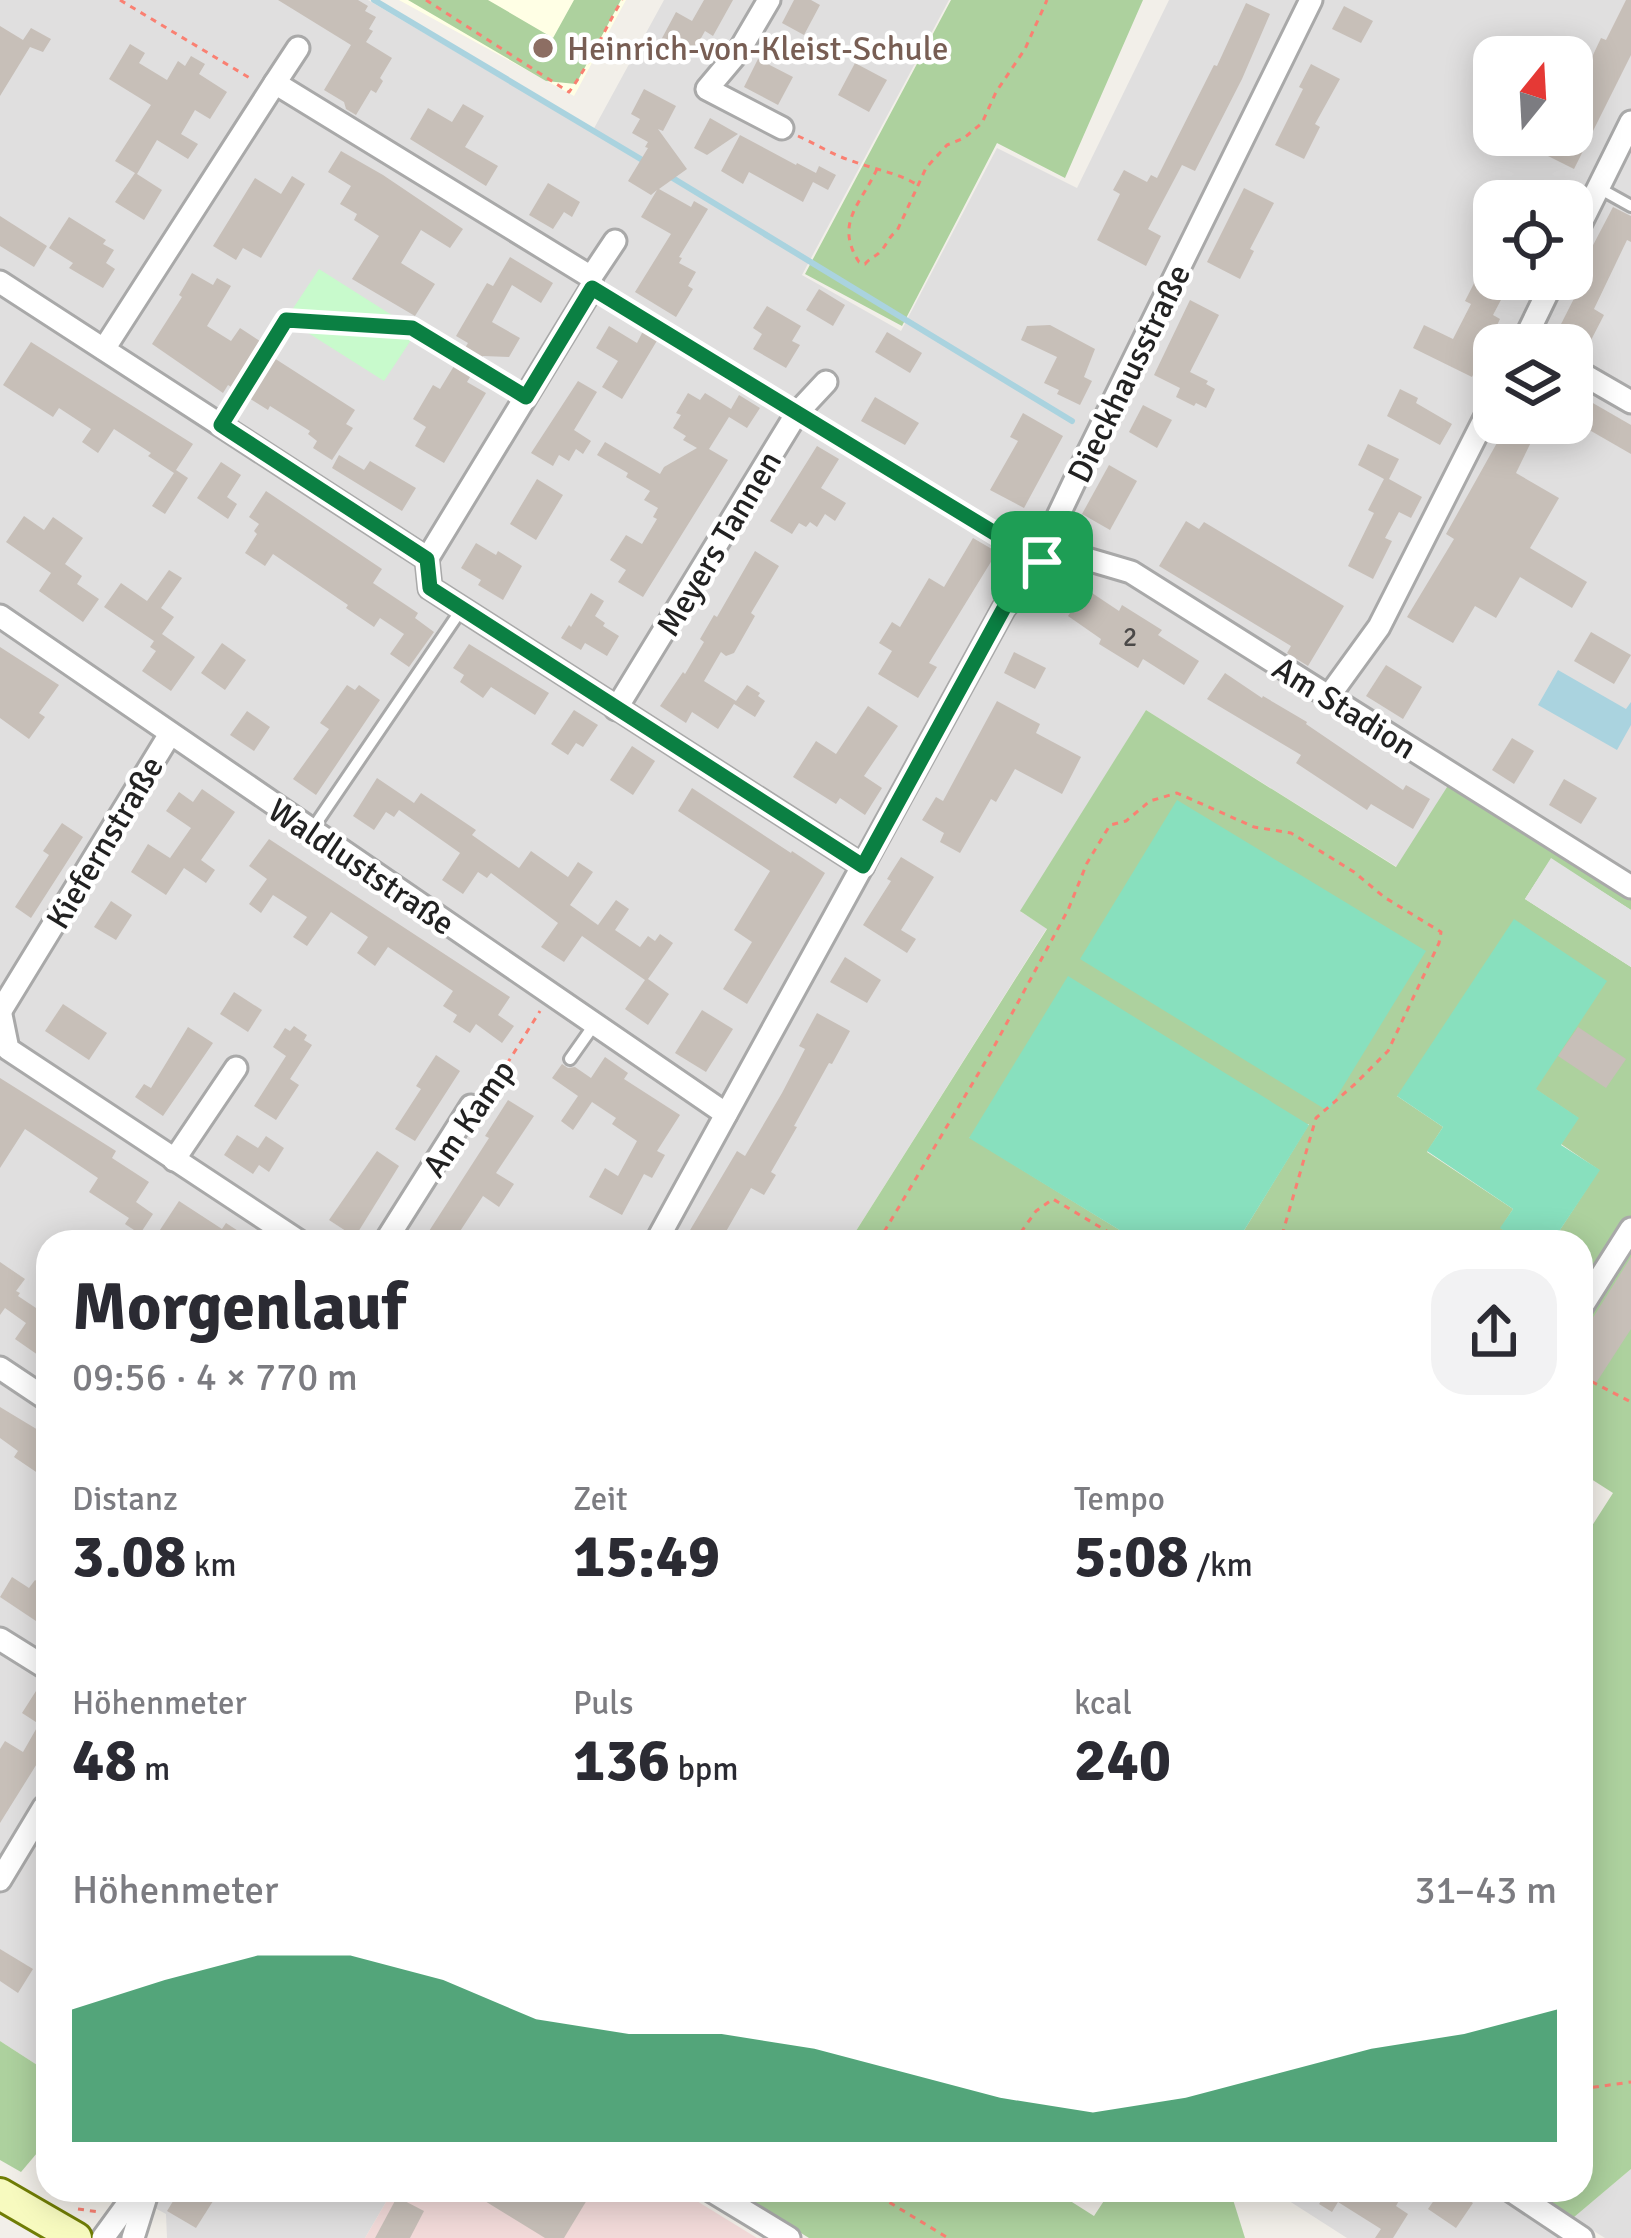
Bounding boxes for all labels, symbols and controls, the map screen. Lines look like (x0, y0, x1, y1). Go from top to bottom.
place label: Heinrich-von-Kleist-Schule (567, 29, 949, 70)
marker: Heinrich-von-Kleist-Schule (530, 35, 556, 61)
north arrow (1473, 36, 1593, 156)
map controls (1473, 36, 1593, 444)
button: locate (1473, 180, 1593, 300)
street label: Dieckhausstraße (1059, 258, 1200, 490)
button: layers (1473, 324, 1593, 444)
street label: Meyers Tannen (648, 444, 791, 644)
pin (991, 511, 1093, 613)
icon: arrive (1009, 529, 1075, 595)
house number: 2 (1123, 621, 1137, 654)
street label: Am Stadion (1265, 648, 1424, 769)
street label: Kiefernstraße (38, 749, 173, 937)
street label: Waldluststraße (260, 790, 462, 945)
street label: Am Kamp (414, 1052, 524, 1185)
text: Morgenlauf (72, 1267, 406, 1348)
button: share (1431, 1269, 1557, 1395)
text: 09:56 · 4 × 770 m (72, 1353, 358, 1401)
text: Distanz (72, 1479, 178, 1520)
text: Zeit (573, 1479, 628, 1520)
text: Tempo (1074, 1479, 1165, 1520)
text: 3.08 (72, 1520, 186, 1594)
text: 15:49 (573, 1520, 720, 1594)
text: 5:08 (1074, 1520, 1189, 1594)
text: km (186, 1545, 237, 1586)
text: /km (1189, 1545, 1253, 1586)
text: Höhenmeter (72, 1683, 247, 1724)
text: Puls (573, 1683, 633, 1724)
text: kcal (1074, 1683, 1132, 1724)
text: 48 (72, 1724, 137, 1798)
text: 136 (573, 1724, 670, 1798)
text: 240 (1074, 1724, 1171, 1798)
text: m (137, 1749, 170, 1790)
text: bpm (670, 1749, 739, 1790)
text: Höhenmeter (72, 1866, 278, 1914)
text: 31–43 m (1414, 1866, 1557, 1914)

